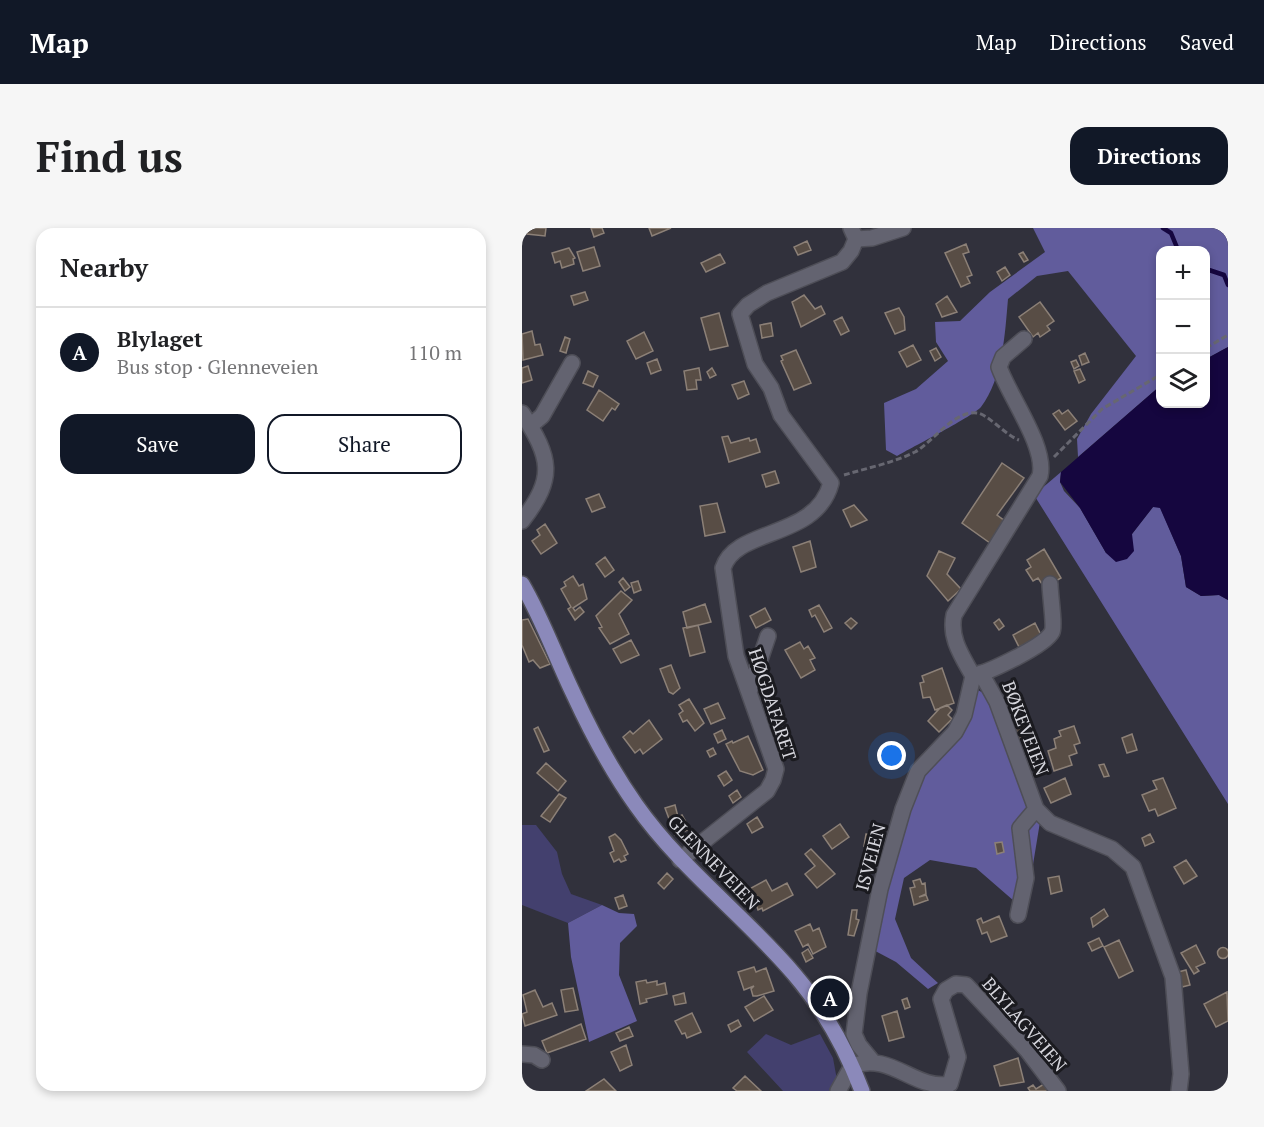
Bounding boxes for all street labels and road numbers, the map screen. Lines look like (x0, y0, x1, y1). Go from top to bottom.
street label: HØGDAFARET (744, 645, 802, 763)
street label: BØKEVEIEN (997, 677, 1055, 779)
street label: GLENNEVEIEN (663, 810, 765, 914)
street label: ISVEIEN (850, 821, 890, 893)
street label: BLYLAGVEIEN (977, 972, 1073, 1076)

